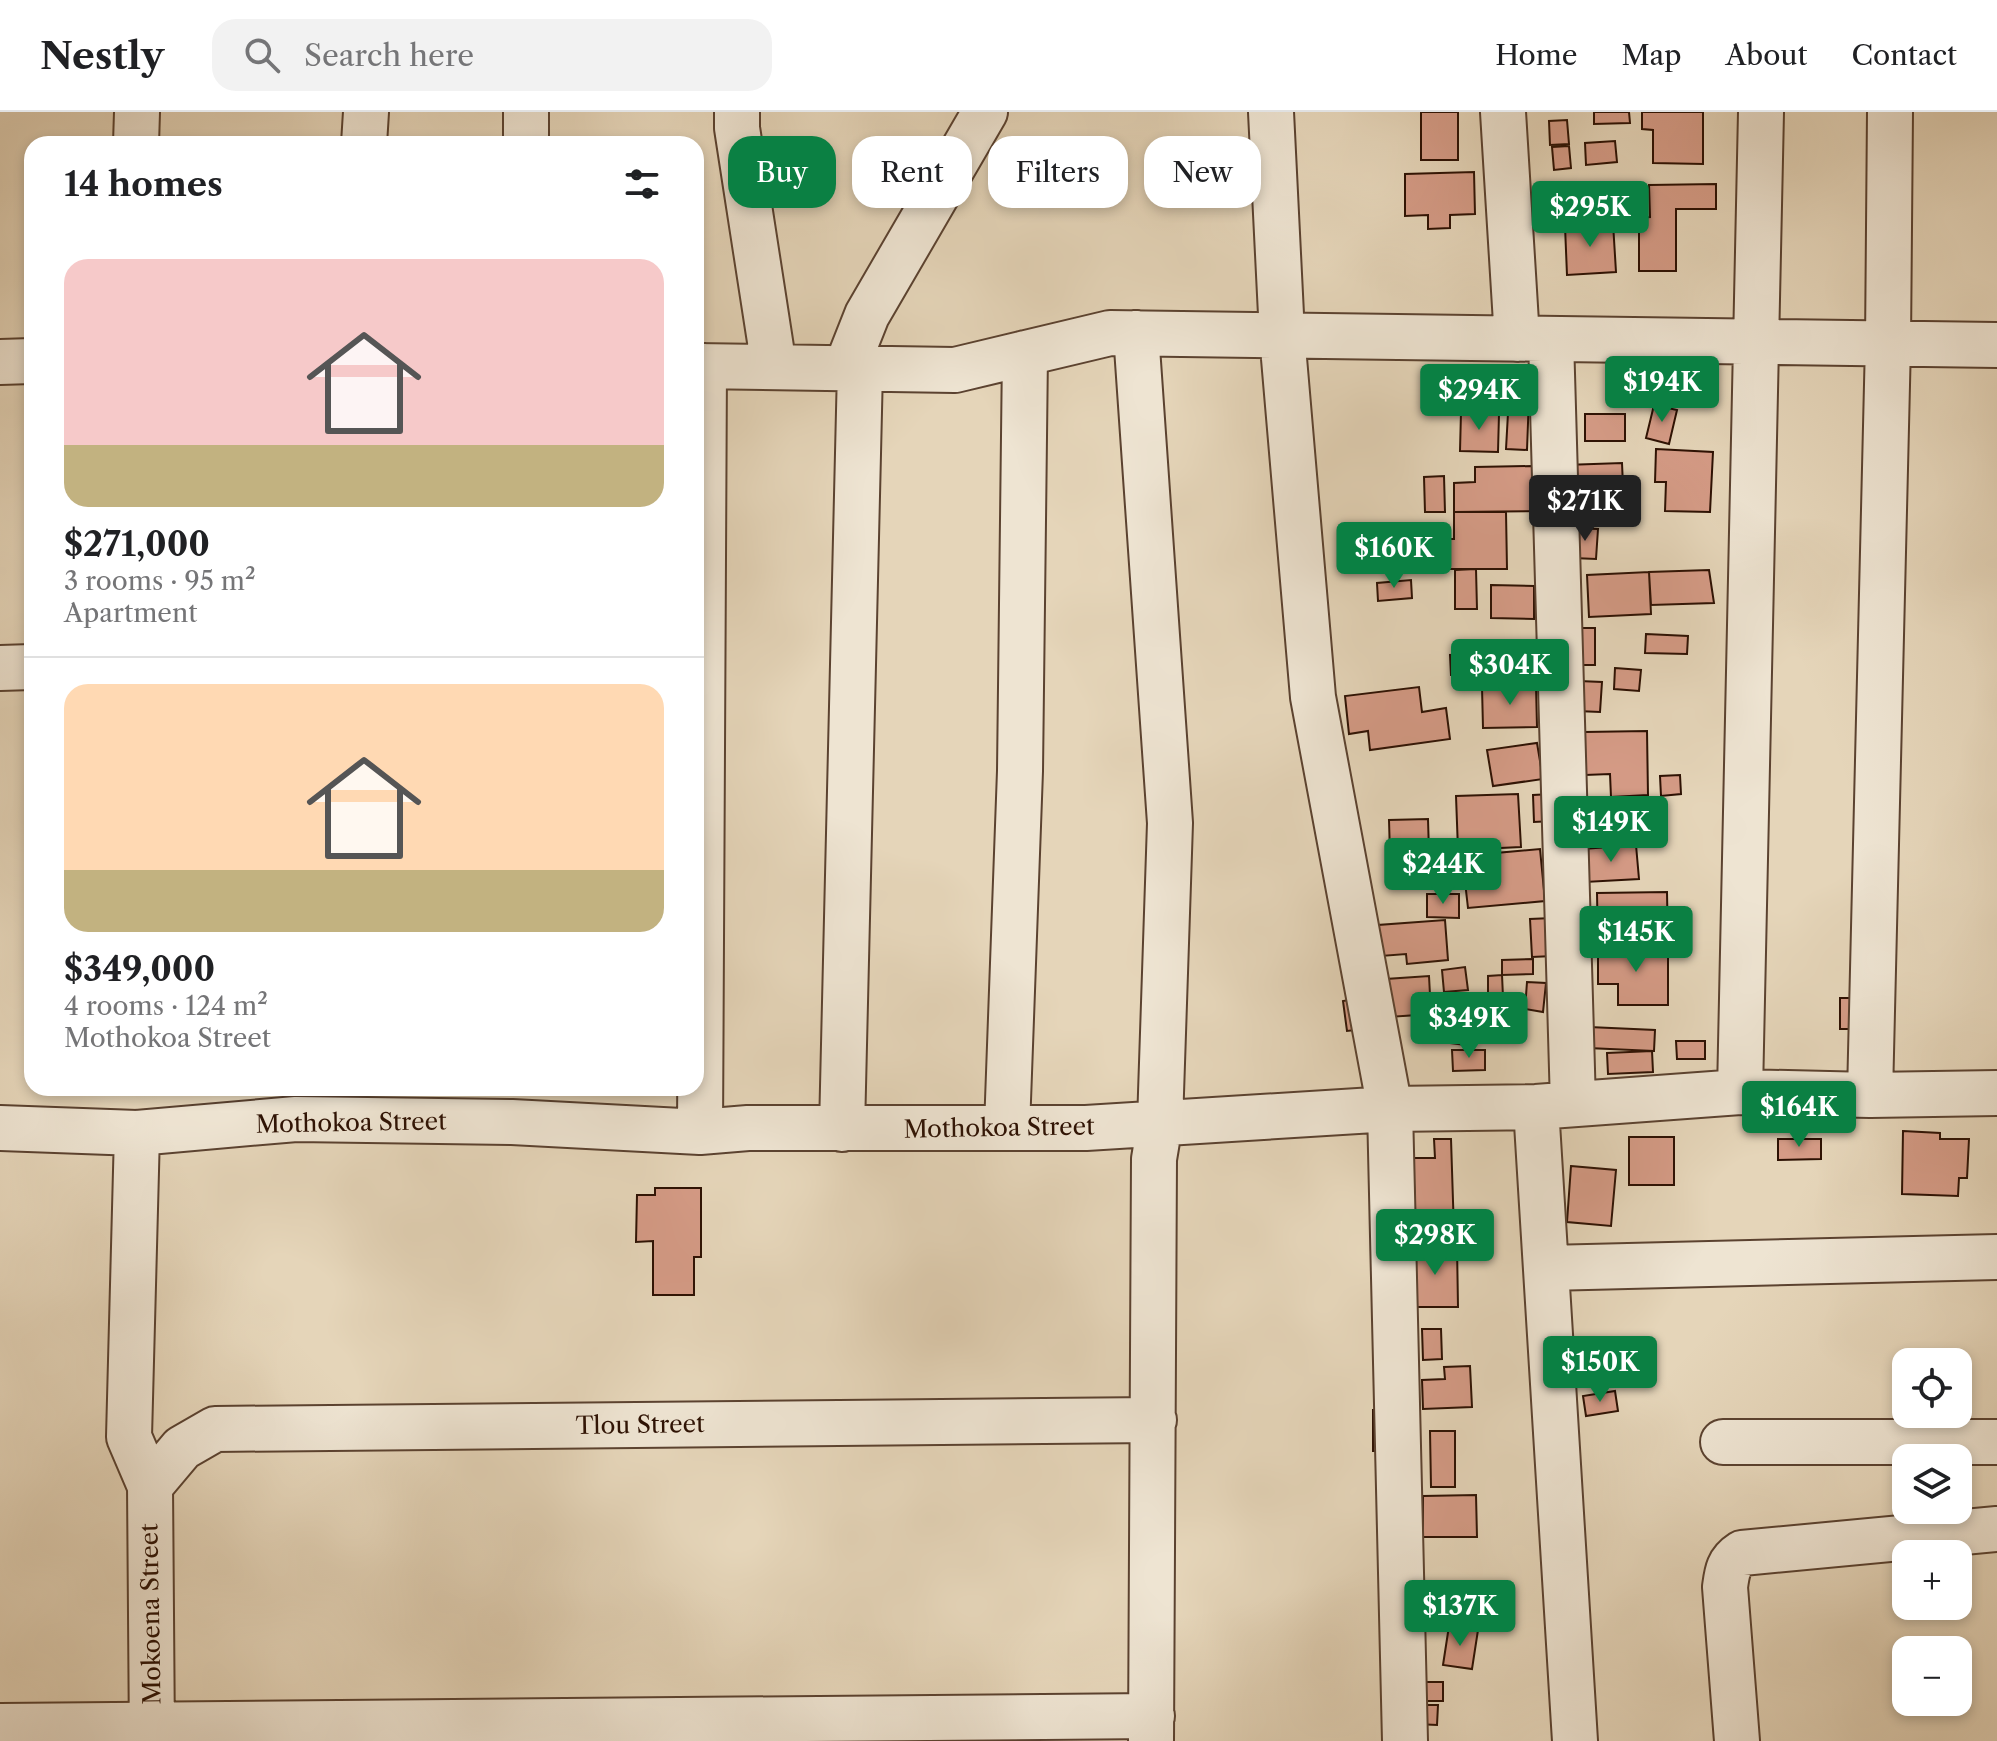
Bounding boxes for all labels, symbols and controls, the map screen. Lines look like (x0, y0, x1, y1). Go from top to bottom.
search box (212, 19, 772, 91)
text: Nestly (40, 32, 164, 79)
icon: search (240, 33, 284, 77)
text: Search here (304, 37, 474, 74)
text: Home (1495, 38, 1577, 72)
text: Map (1621, 38, 1681, 72)
text: About (1725, 38, 1807, 72)
text: Contact (1851, 38, 1957, 72)
chip: Buy (728, 136, 836, 208)
chip: Rent (852, 136, 972, 208)
chip: Filters (988, 136, 1128, 208)
chip: New (1144, 136, 1261, 208)
icon: filters (620, 162, 664, 206)
text: 14 homes (64, 163, 223, 205)
pin: $295K (1534, 181, 1646, 249)
text: $295K (1550, 191, 1630, 223)
icon: home (292, 311, 436, 455)
pin: $194K (1606, 356, 1718, 424)
pin: $294K (1423, 364, 1535, 432)
text: $194K (1623, 366, 1701, 398)
text: $294K (1438, 374, 1520, 406)
pin: $271K (1529, 475, 1641, 543)
text: $271K (1547, 485, 1623, 517)
pin: $160K (1338, 522, 1450, 590)
text: $271,000 (64, 523, 210, 565)
text: $160K (1354, 532, 1434, 564)
text: 3 rooms · 95 m² (64, 565, 256, 597)
text: Apartment (64, 597, 197, 629)
pin: $304K (1454, 639, 1566, 707)
text: $304K (1469, 649, 1551, 681)
icon: home (292, 736, 436, 880)
pin: $149K (1555, 796, 1667, 864)
text: $149K (1572, 806, 1650, 838)
pin: $244K (1387, 838, 1499, 906)
text: $244K (1402, 848, 1484, 880)
pin: $145K (1580, 906, 1692, 974)
text: $145K (1598, 916, 1674, 948)
text: $349,000 (64, 948, 215, 990)
text: 4 rooms · 124 m² (64, 990, 268, 1022)
pin: $349K (1413, 992, 1525, 1060)
text: $349K (1429, 1002, 1509, 1034)
text: Mothokoa Street (64, 1022, 271, 1054)
pin: $164K (1743, 1081, 1855, 1149)
text: $164K (1760, 1091, 1838, 1123)
street label: Mothokoa Street (255, 1106, 447, 1139)
street label: Mothokoa Street (903, 1111, 1095, 1144)
pin: $298K (1379, 1209, 1491, 1277)
text: $298K (1394, 1219, 1476, 1251)
pin: $150K (1544, 1336, 1656, 1404)
text: $150K (1561, 1346, 1639, 1378)
map controls (1892, 1348, 1972, 1716)
button: locate (1892, 1348, 1972, 1428)
street label: Tlou Street (575, 1409, 705, 1440)
button: layers (1892, 1444, 1972, 1524)
street label: Mokoena Street (134, 1523, 167, 1705)
button: + (1892, 1540, 1972, 1620)
pin: $137K (1404, 1580, 1516, 1648)
text: $137K (1422, 1590, 1498, 1622)
button: − (1892, 1636, 1972, 1716)

